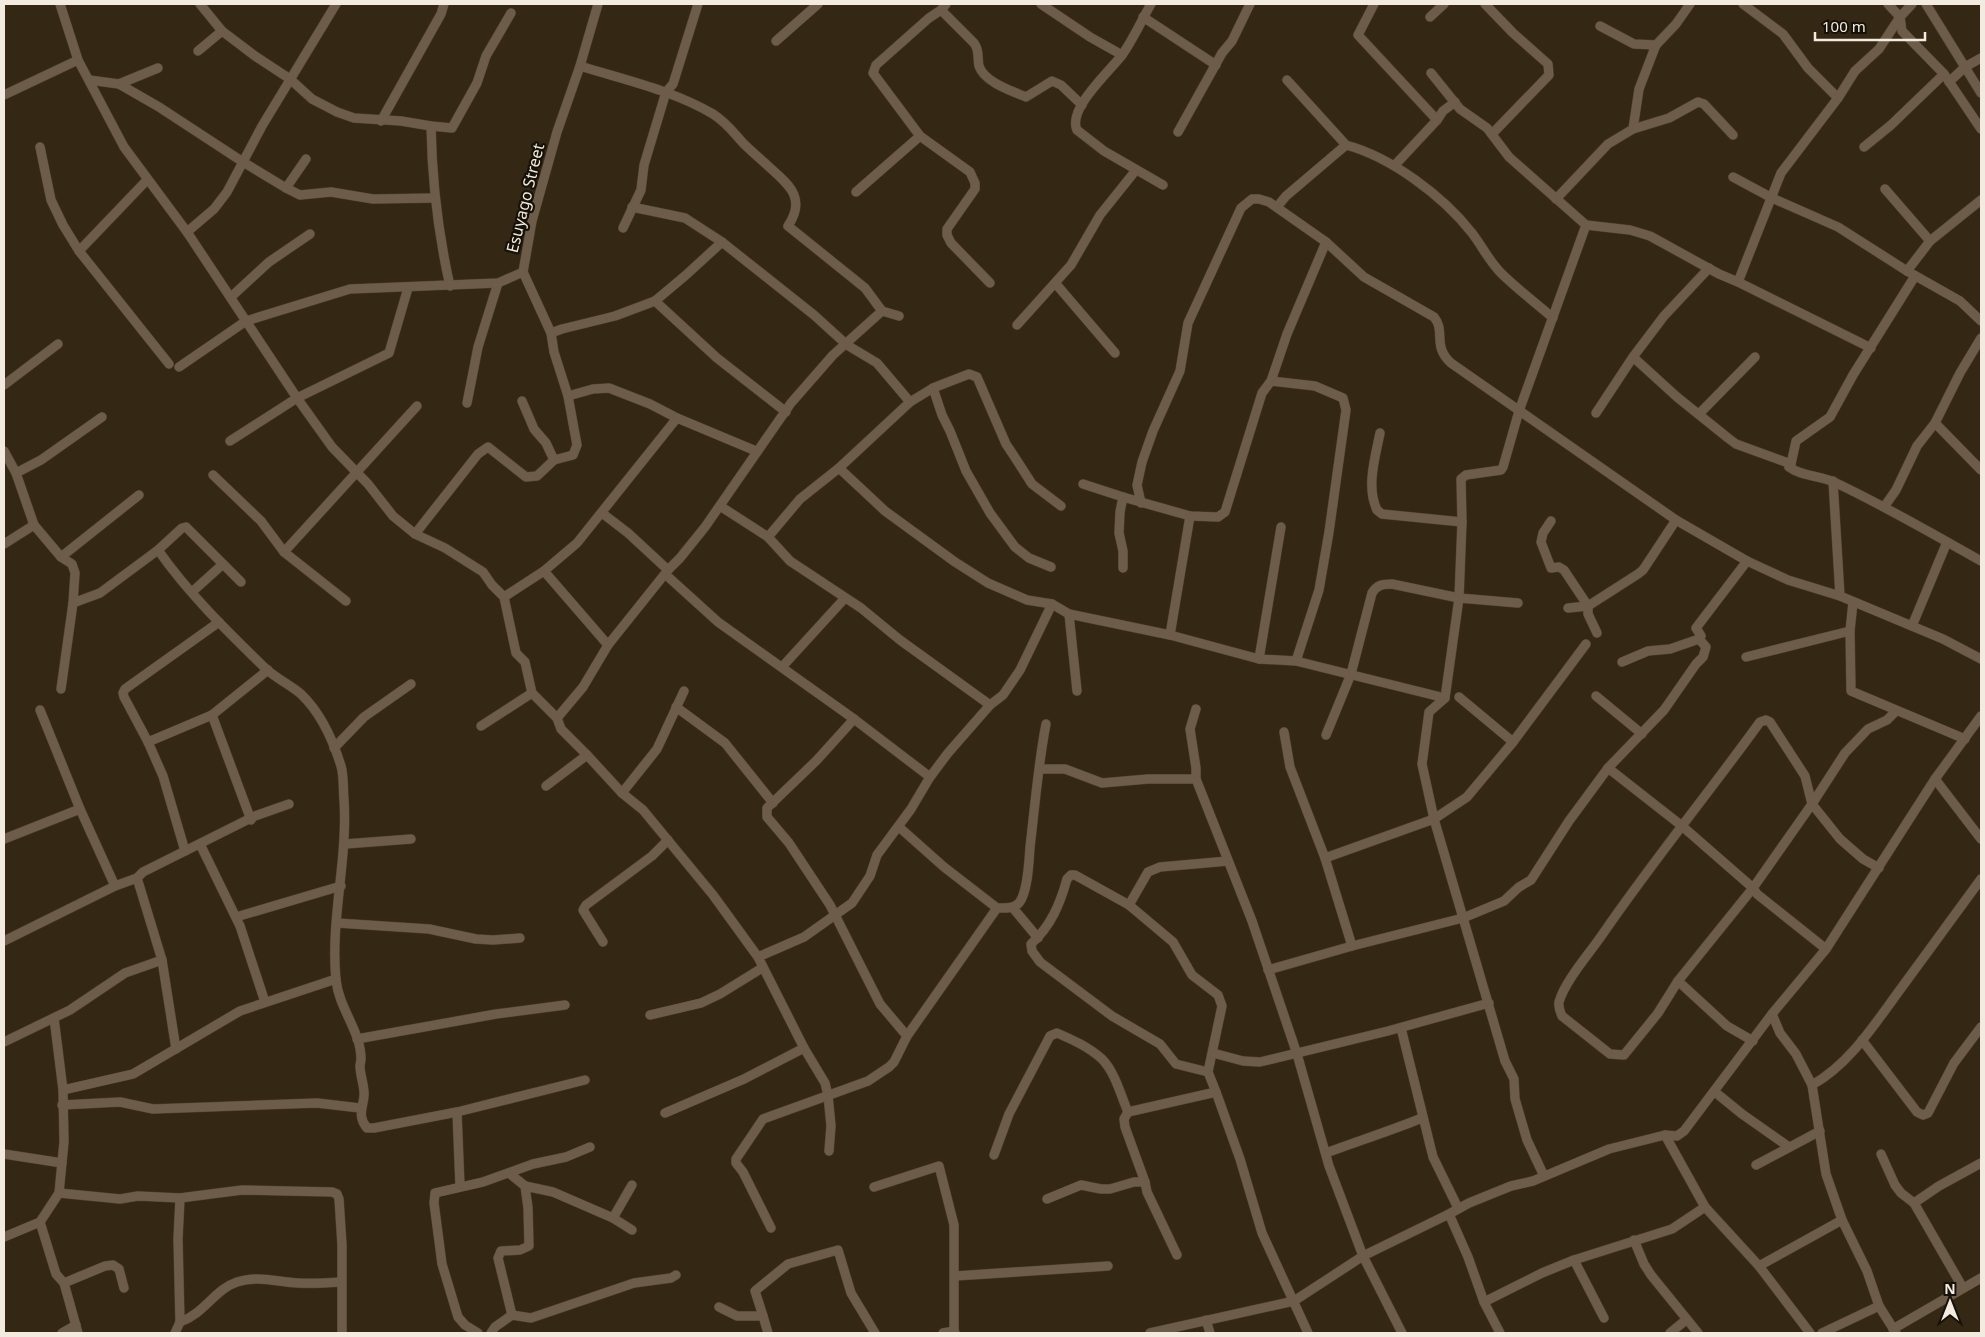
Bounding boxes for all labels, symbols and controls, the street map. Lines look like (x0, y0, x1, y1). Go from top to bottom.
scale bar (1815, 10, 1925, 42)
text: 100 m (1822, 16, 1866, 36)
street label: Esuyago Street (501, 141, 549, 255)
north arrow (1925, 1277, 1975, 1327)
text: N (1944, 1279, 1956, 1298)

